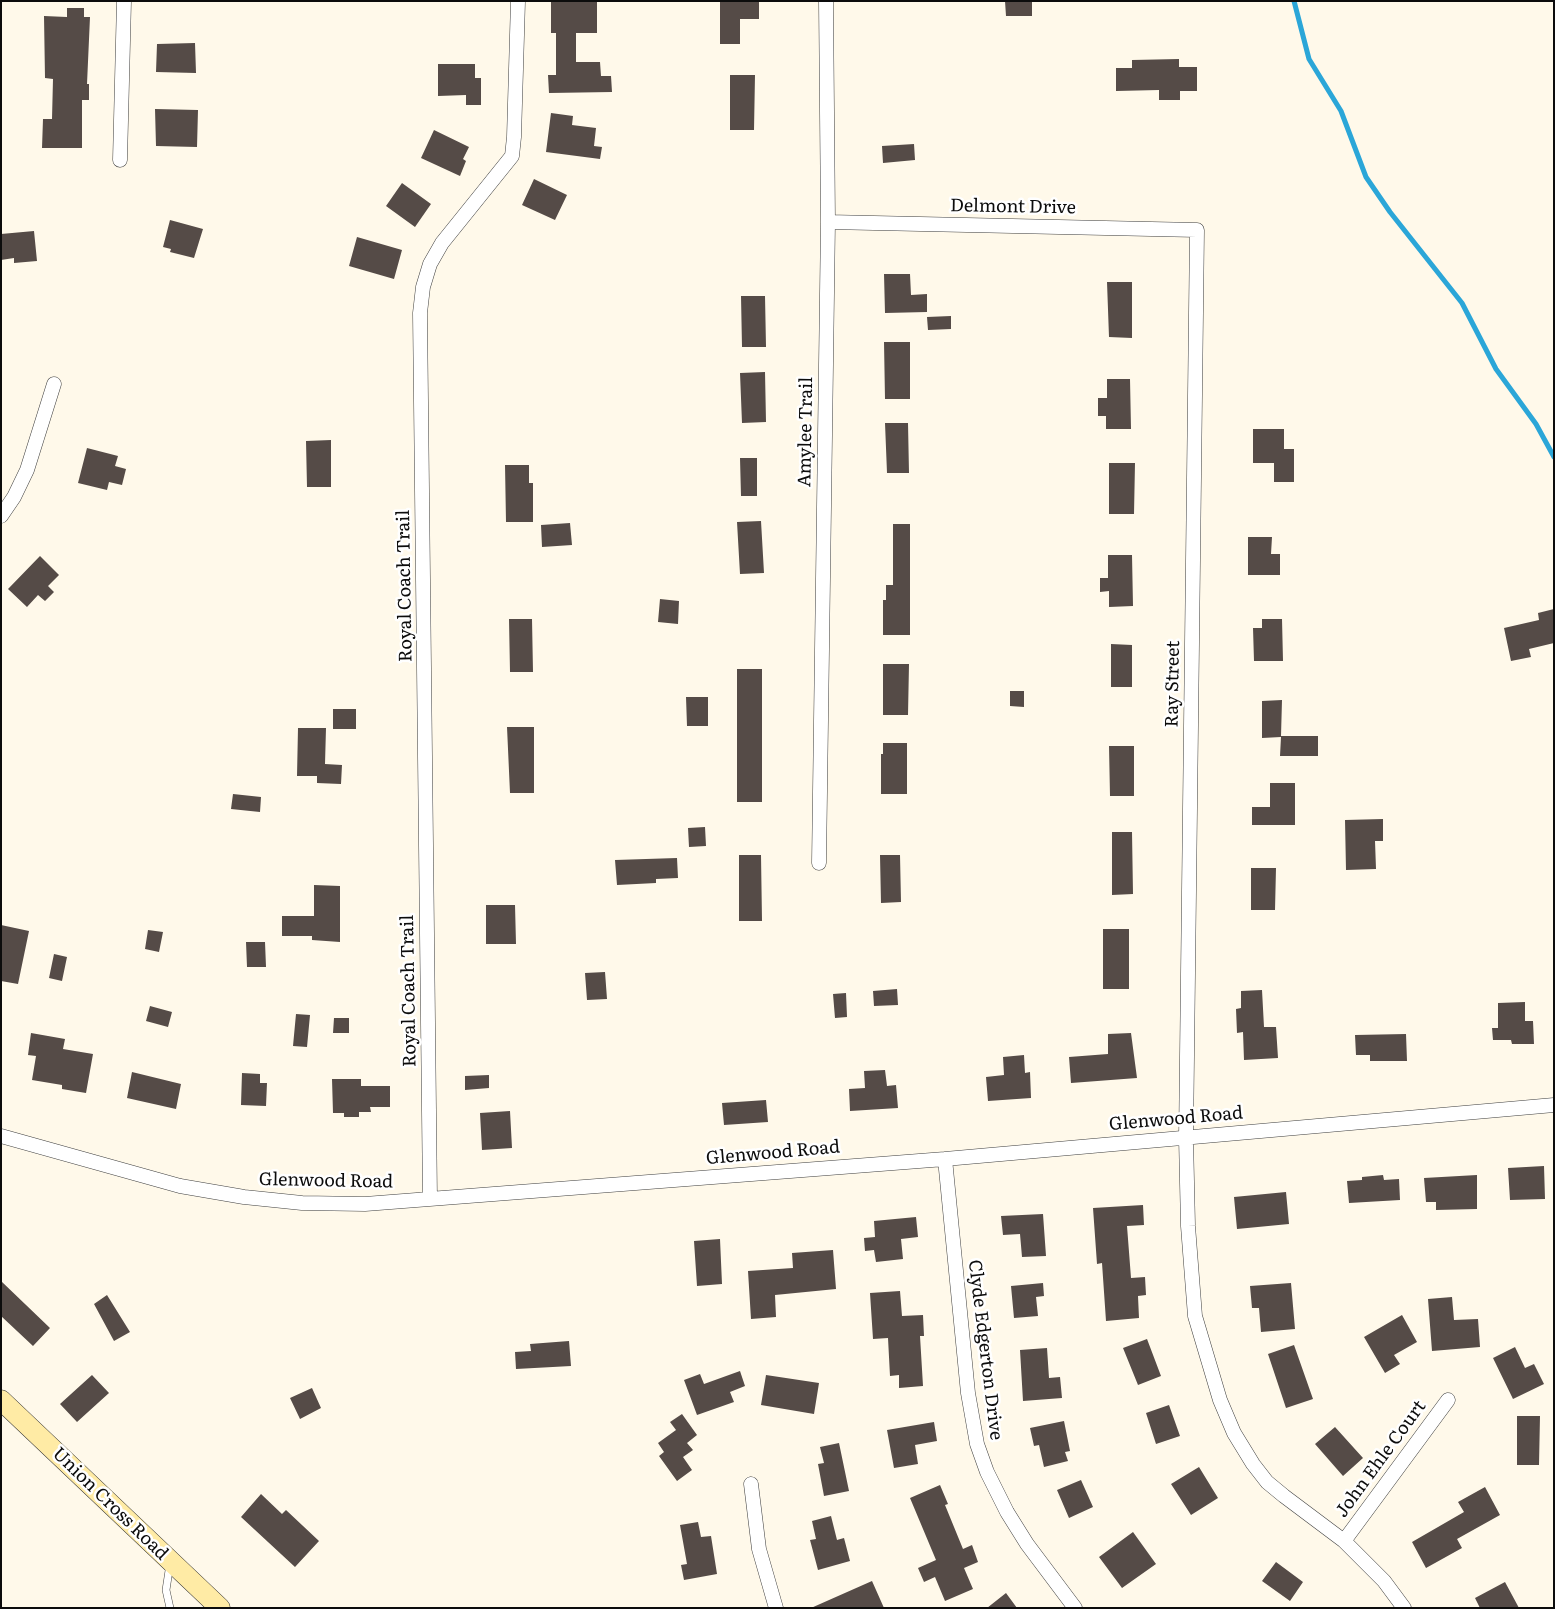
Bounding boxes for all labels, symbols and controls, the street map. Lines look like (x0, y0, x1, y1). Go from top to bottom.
street label: Delmont Drive (950, 195, 1076, 219)
street label: Amylee Trail (794, 377, 818, 487)
street label: Royal Coach Trail (393, 510, 417, 662)
street label: Ray Street (1161, 640, 1185, 728)
street label: Royal Coach Trail (397, 915, 421, 1067)
street label: Glenwood Road (1108, 1102, 1244, 1136)
street label: Glenwood Road (705, 1136, 841, 1170)
street label: Glenwood Road (259, 1169, 393, 1193)
street label: Clyde Edgerton Drive (963, 1258, 1007, 1442)
street label: John Ehle Court (1331, 1396, 1431, 1522)
street label: Union Cross Road (48, 1443, 172, 1565)

